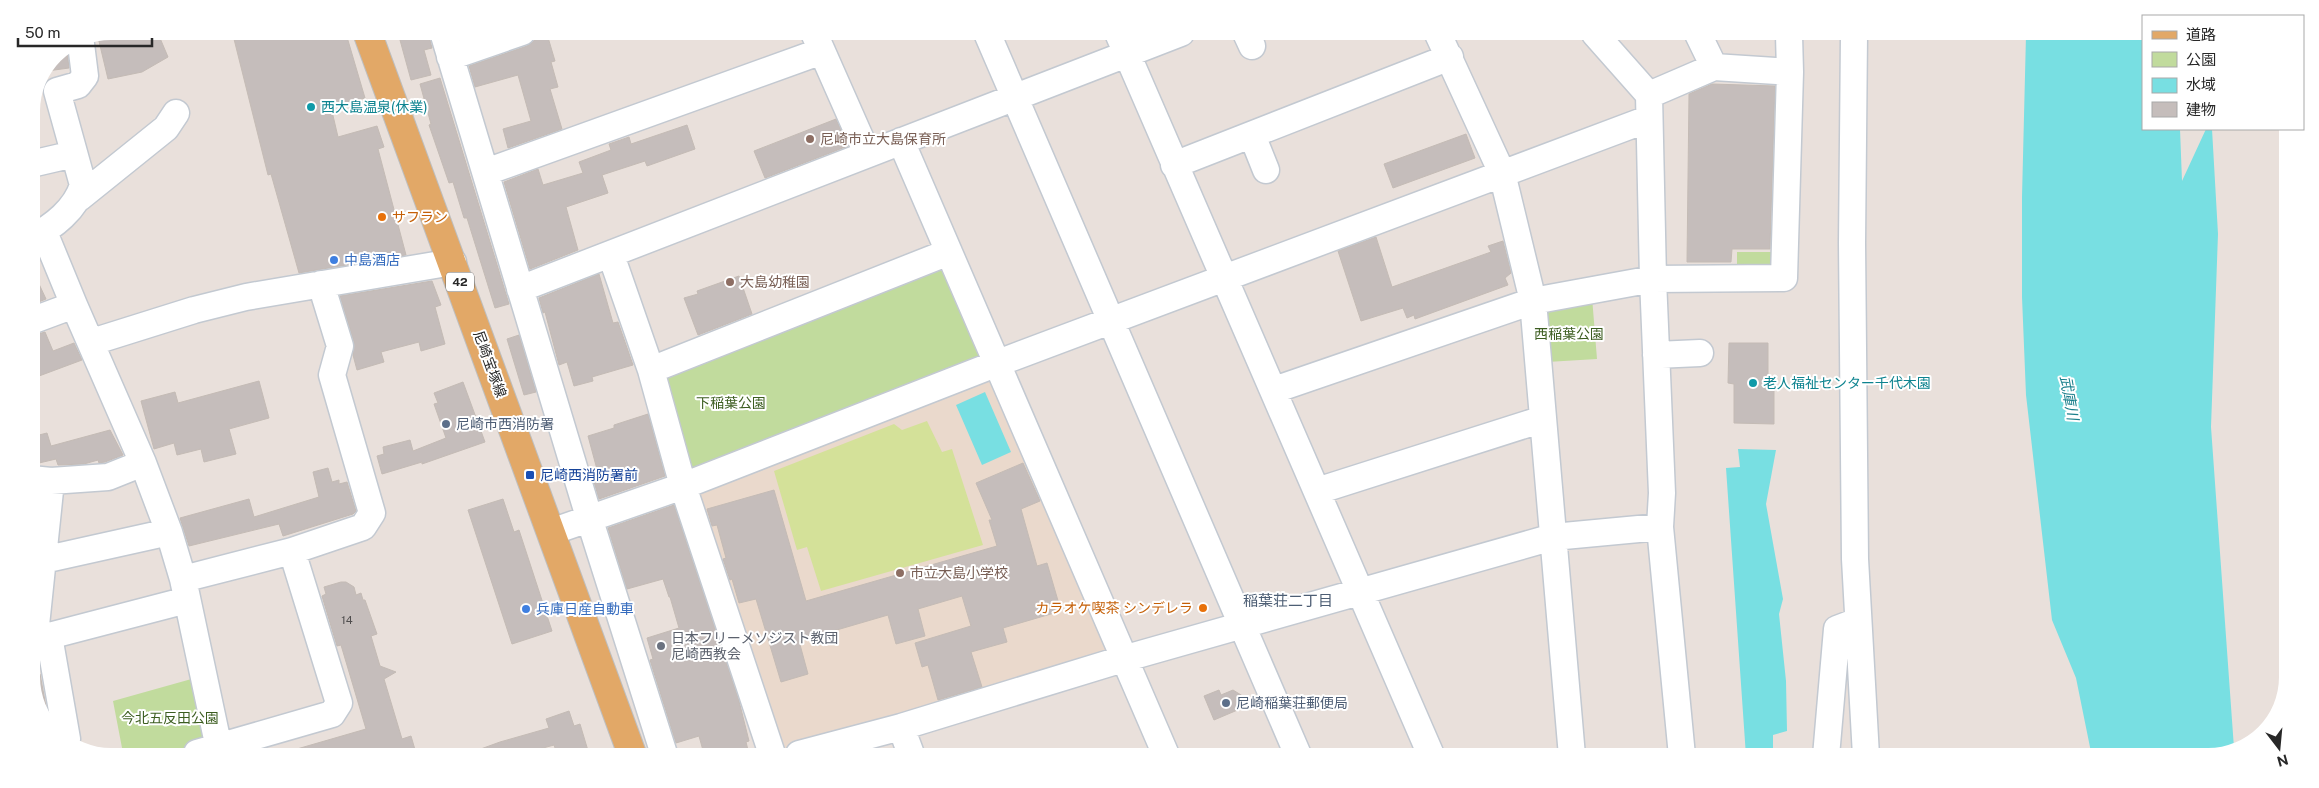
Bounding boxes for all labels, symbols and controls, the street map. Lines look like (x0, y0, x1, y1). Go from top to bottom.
scale bar (18, 15, 151, 47)
legend (2142, 15, 2304, 130)
text: 50 m (25, 24, 60, 41)
text: 道路 (2186, 26, 2216, 43)
text: 公園 (2186, 51, 2216, 68)
text: 水域 (2186, 76, 2216, 93)
place label: 西大島温泉(休業) (321, 99, 428, 115)
marker: 西大島温泉(休業) (305, 101, 317, 113)
text: 建物 (2186, 101, 2216, 118)
place label: 尼崎市立大島保育所 (820, 131, 946, 147)
marker: 尼崎市立大島保育所 (804, 133, 816, 145)
place label: サフラン (392, 209, 448, 225)
marker: サフラン (376, 211, 388, 223)
place label: 中島酒店 (344, 252, 400, 268)
marker: 中島酒店 (328, 254, 340, 266)
road number: 42 (446, 272, 474, 292)
place label: 大島幼稚園 (740, 274, 810, 290)
marker: 大島幼稚園 (724, 276, 736, 288)
park label: 西稲葉公園 (1534, 326, 1604, 342)
street label: 尼崎宝塚線 (471, 328, 509, 400)
water label: 武庫川 (2057, 374, 2082, 424)
place label: 老人福祉センター千代木園 (1763, 375, 1931, 391)
marker: 老人福祉センター千代木園 (1747, 377, 1759, 389)
park label: 下稲葉公園 (696, 395, 766, 411)
place label: 尼崎市西消防署 (456, 416, 554, 432)
marker: 尼崎市西消防署 (440, 418, 452, 430)
place label: 尼崎西消防署前 (540, 467, 638, 483)
marker: 尼崎西消防署前 (524, 469, 536, 481)
place label: 市立大島小学校 (910, 565, 1008, 581)
marker: 市立大島小学校 (894, 567, 906, 579)
district label: 稲葉荘二丁目 (1243, 592, 1333, 609)
place label: カラオケ喫茶 シンデレラ (1036, 600, 1193, 616)
place label: 兵庫日産自動車 (536, 601, 634, 617)
marker: カラオケ喫茶 シンデレラ (1197, 602, 1209, 614)
marker: 兵庫日産自動車 (520, 603, 532, 615)
house number: 14 (341, 614, 353, 626)
place label: 日本フリーメソジスト教団 尼崎西教会 (671, 630, 838, 662)
marker: 日本フリーメソジスト教団 尼崎西教会 (655, 640, 667, 652)
place label: 尼崎稲葉荘郵便局 (1236, 695, 1348, 711)
marker: 尼崎稲葉荘郵便局 (1220, 697, 1232, 709)
park label: 今北五反田公園 (121, 710, 219, 726)
north arrow (2254, 723, 2304, 773)
text: N (2275, 751, 2290, 770)

